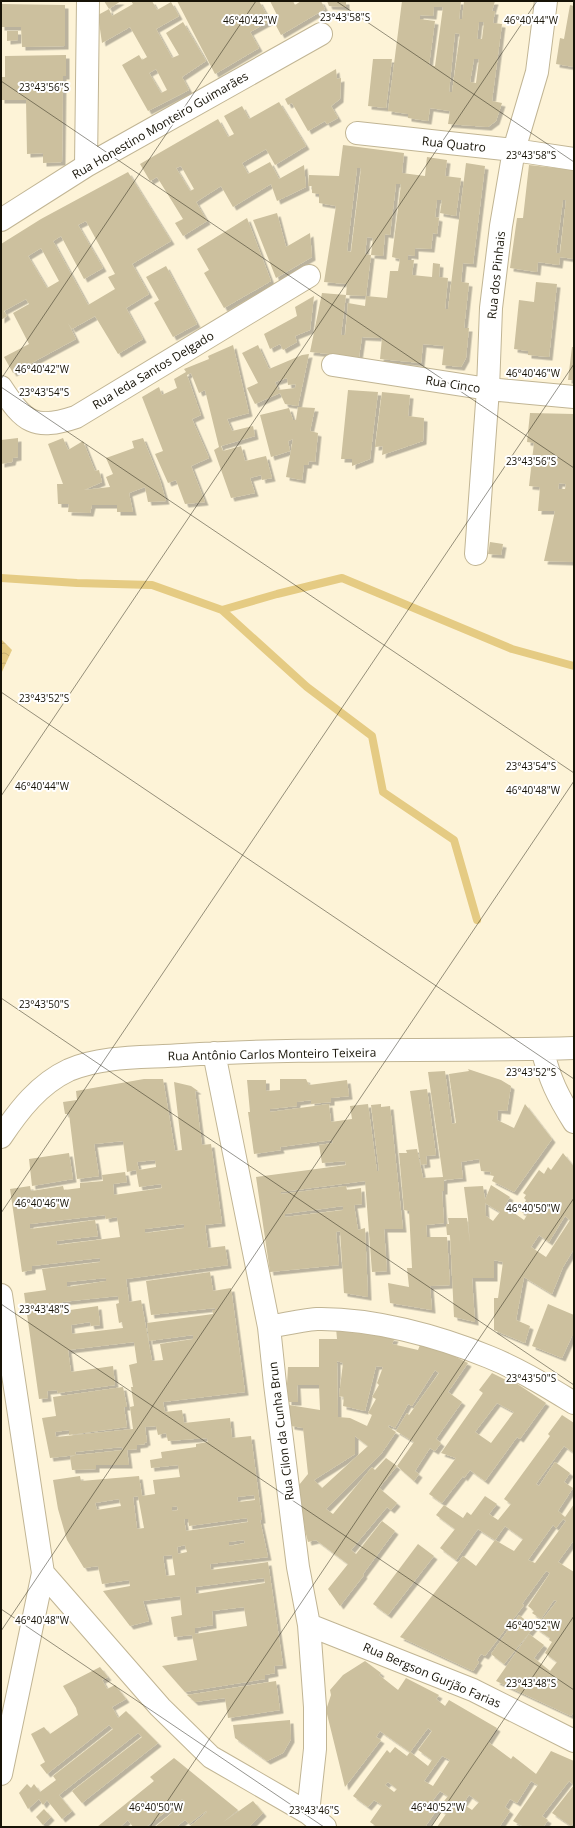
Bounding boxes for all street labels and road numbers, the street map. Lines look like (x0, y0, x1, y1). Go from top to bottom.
street label: Rua Honestino Monteiro Guimarães (69, 67, 252, 183)
street label: Rua Quatro (421, 132, 487, 156)
street label: Rua dos Pinhais (483, 230, 509, 320)
street label: Rua Ieda Santos Delgado (89, 327, 217, 413)
street label: Rua Cinco (424, 371, 482, 397)
street label: Rua Antônio Carlos Monteiro Teixeira (168, 1044, 376, 1064)
street label: Rua Cilon da Cunha Brun (264, 1361, 298, 1501)
street label: Rua Bergson Gurjão Farias (361, 1638, 504, 1712)

